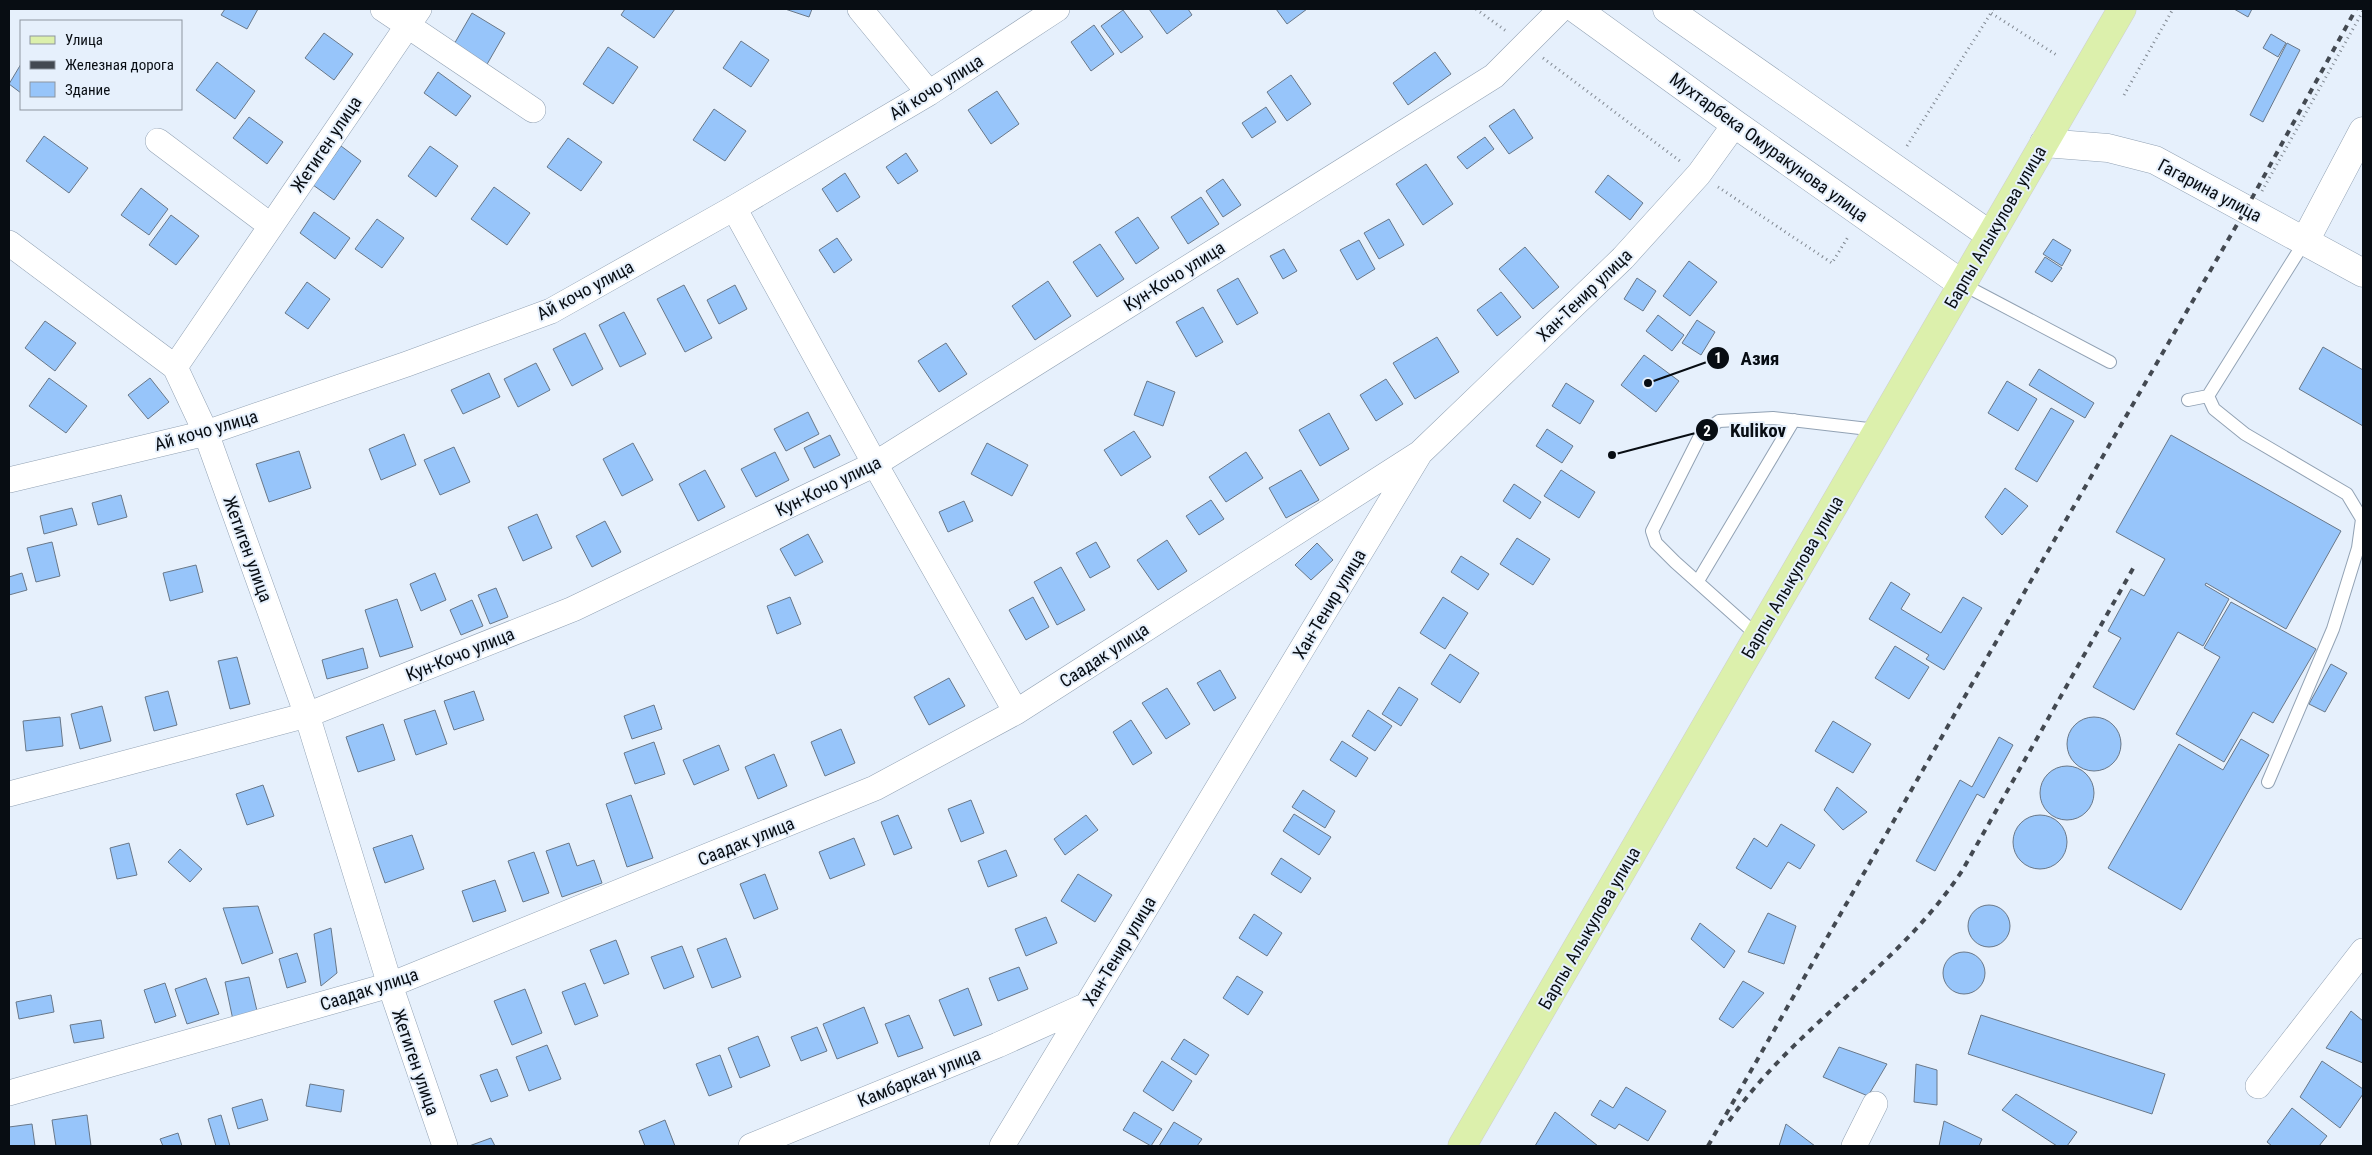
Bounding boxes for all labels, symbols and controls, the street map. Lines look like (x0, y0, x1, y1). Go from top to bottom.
legend (20, 20, 182, 110)
text: Улица (65, 31, 103, 49)
street label: Ай кочо улица (885, 50, 987, 124)
text: Железная дорога (65, 56, 174, 74)
street label: Мухтарбека Омуракунова улица (1666, 68, 1872, 226)
text: Здание (65, 81, 110, 99)
street label: Жетиген улица (286, 92, 366, 196)
street label: Барпы Алыкулова улица (1940, 142, 2050, 312)
street label: Гагарина улица (2155, 154, 2265, 226)
street label: Кун-Кочо улица (1120, 237, 1228, 315)
street label: Хан-Тенир улица (1532, 244, 1636, 346)
street label: Ай кочо улица (533, 256, 637, 324)
callout: Азия (1705, 341, 1789, 375)
text: Азия (1741, 347, 1779, 370)
text: 1 (1714, 349, 1722, 367)
street label: Ай кочо улица (152, 405, 260, 455)
callout: Kulikov (1695, 413, 1796, 447)
text: Kulikov (1730, 419, 1787, 442)
text: 2 (1703, 422, 1711, 440)
street label: Кун-Кочо улица (772, 451, 884, 521)
street label: Барпы Алыкулова улица (1737, 492, 1847, 662)
street label: Жетиген улица (219, 493, 277, 605)
street label: Хан-Тенир улица (1288, 545, 1370, 663)
street label: Саадак улица (1055, 618, 1153, 692)
street label: Кун-Кочо улица (403, 623, 517, 685)
street label: Саадак улица (695, 812, 797, 870)
street label: Барпы Алыкулова улица (1534, 843, 1644, 1013)
street label: Хан-Тенир улица (1078, 892, 1160, 1010)
street label: Саадак улица (317, 963, 421, 1015)
street label: Жетиген улица (388, 1006, 444, 1118)
street label: Камбаркан улица (854, 1043, 984, 1111)

